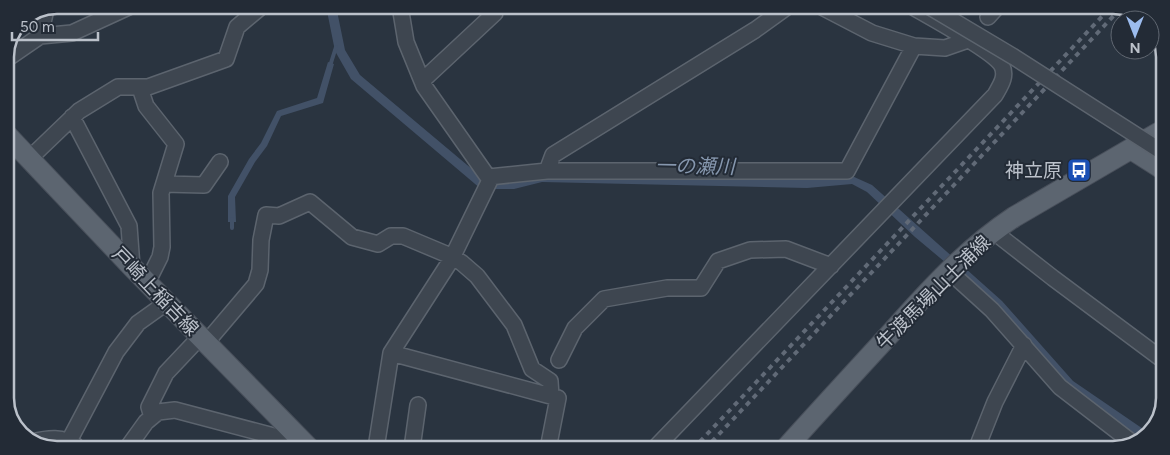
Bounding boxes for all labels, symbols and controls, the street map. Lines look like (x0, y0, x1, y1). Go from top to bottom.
scale bar (12, 10, 99, 42)
north arrow (1110, 10, 1160, 60)
text: 50 m (20, 18, 55, 36)
text: N (1130, 39, 1140, 56)
water label: 一の瀬川 (655, 153, 737, 179)
bus stop icon: 神立原 (1066, 157, 1092, 183)
place label: 神立原 (1005, 159, 1062, 182)
street label: 牛渡馬場山土浦線 (871, 230, 995, 354)
street label: 戸崎上稲吉線 (108, 242, 204, 340)

